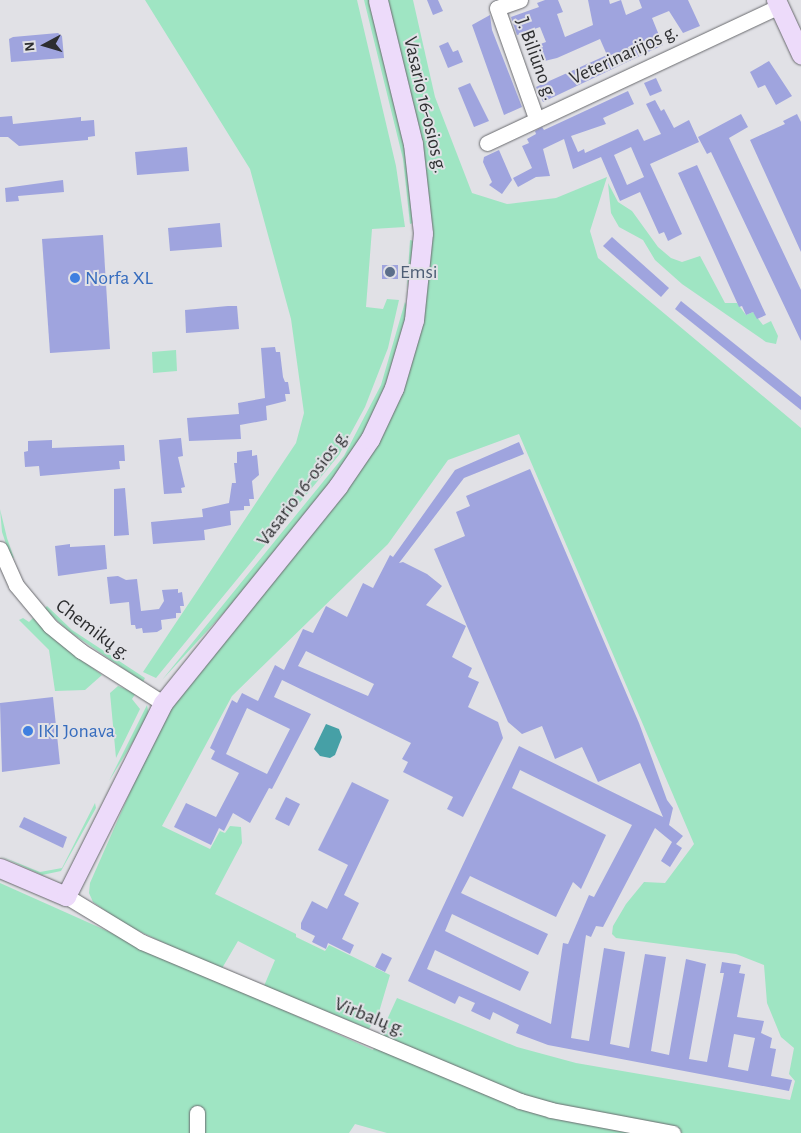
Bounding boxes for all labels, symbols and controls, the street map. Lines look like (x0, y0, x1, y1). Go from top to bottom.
street label: J. Biliūno g. (510, 14, 562, 104)
street label: Veterinarijos g. (566, 19, 682, 91)
north arrow (20, 20, 70, 70)
street label: Vasario 16-osios g. (398, 34, 452, 176)
text: N (23, 41, 38, 52)
place label: Emsi (400, 260, 438, 284)
place label: Norfa XL (85, 266, 153, 290)
marker: Emsi (384, 266, 396, 278)
marker: Norfa XL (69, 272, 81, 284)
street label: Vasario 16-osios g. (251, 425, 355, 551)
street label: Chemikų g. (51, 594, 135, 666)
place label: IKI Jonava (38, 719, 115, 743)
marker: IKI Jonava (22, 725, 34, 737)
street label: Virbalų g. (331, 992, 409, 1042)

